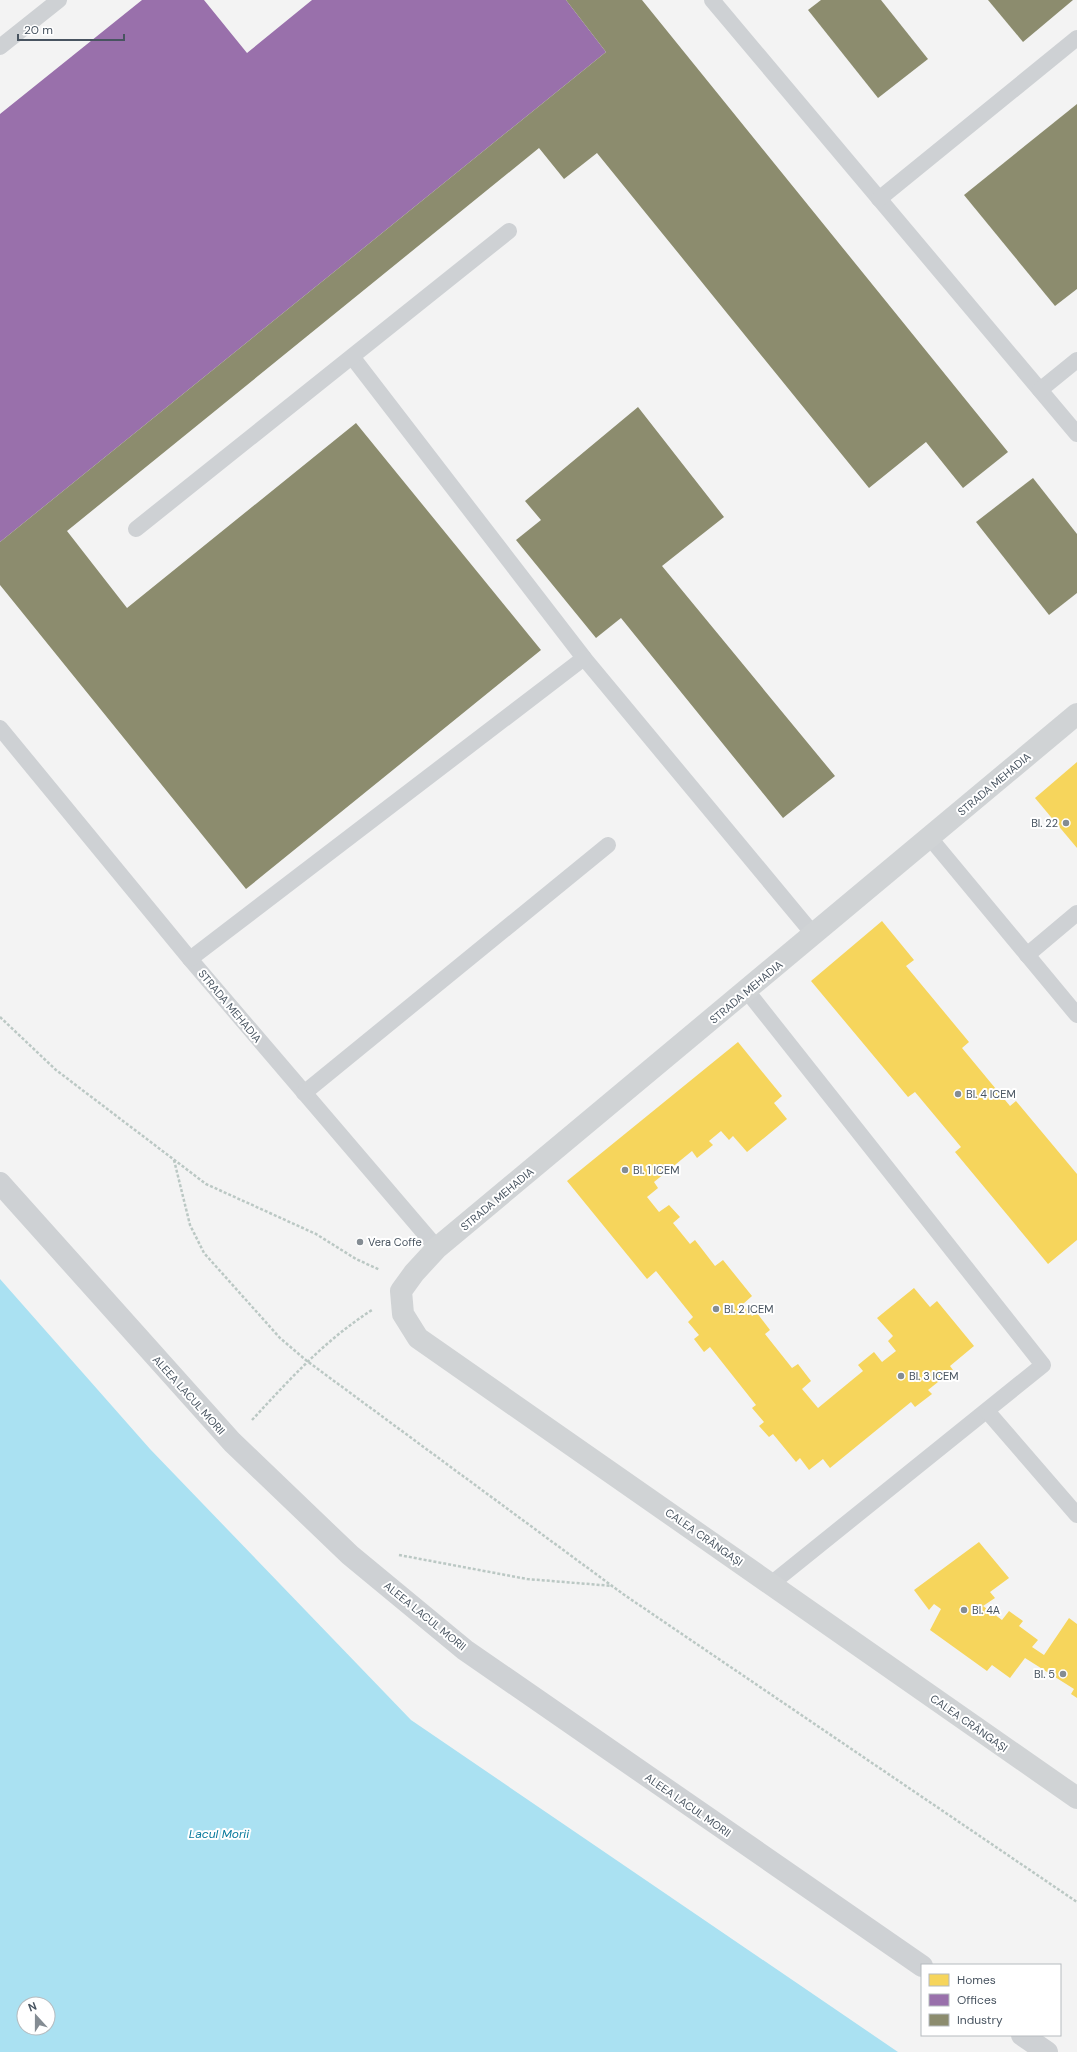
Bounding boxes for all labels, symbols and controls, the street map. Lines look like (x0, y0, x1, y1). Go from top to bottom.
scale bar (18, 16, 124, 42)
text: 20 m (24, 22, 53, 38)
street label: STRADA MEHADIA (955, 749, 1033, 819)
place label: Bl. 22 (1031, 816, 1058, 830)
marker: Bl. 22 (1061, 818, 1071, 828)
street label: STRADA MEHADIA (707, 957, 785, 1027)
street label: STRADA MEHADIA (195, 967, 265, 1045)
place label: Bl. 4 ICEM (966, 1087, 1016, 1101)
marker: Bl. 4 ICEM (953, 1089, 963, 1099)
place label: Bl. 1 ICEM (633, 1163, 679, 1177)
street label: STRADA MEHADIA (458, 1164, 536, 1234)
marker: Bl. 1 ICEM (620, 1165, 630, 1175)
place label: Vera Coffe (368, 1235, 422, 1249)
marker: Vera Coffe (355, 1237, 365, 1247)
place label: Bl. 2 ICEM (724, 1302, 773, 1316)
marker: Bl. 2 ICEM (711, 1304, 721, 1314)
street label: ALEEA LACUL MORII (150, 1353, 228, 1437)
place label: Bl. 3 ICEM (909, 1369, 959, 1383)
marker: Bl. 3 ICEM (896, 1371, 906, 1381)
street label: CALEA CRÂNGAȘI (663, 1505, 745, 1569)
street label: ALEEA LACUL MORII (381, 1579, 469, 1653)
place label: Bl. 4A (972, 1603, 1000, 1617)
marker: Bl. 4A (959, 1605, 969, 1615)
place label: Bl. 5 (1034, 1667, 1055, 1681)
marker: Bl. 5 (1058, 1669, 1068, 1679)
street label: CALEA CRÂNGAȘI (928, 1691, 1010, 1755)
street label: ALEEA LACUL MORII (642, 1770, 734, 1840)
water label: Lacul Morii (189, 1826, 250, 1842)
legend (921, 1964, 1061, 2036)
text: Homes (957, 1972, 996, 1988)
text: Offices (957, 1992, 997, 2008)
north arrow (16, 1996, 56, 2036)
text: N (26, 1999, 39, 2015)
text: Industry (957, 2012, 1003, 2028)

